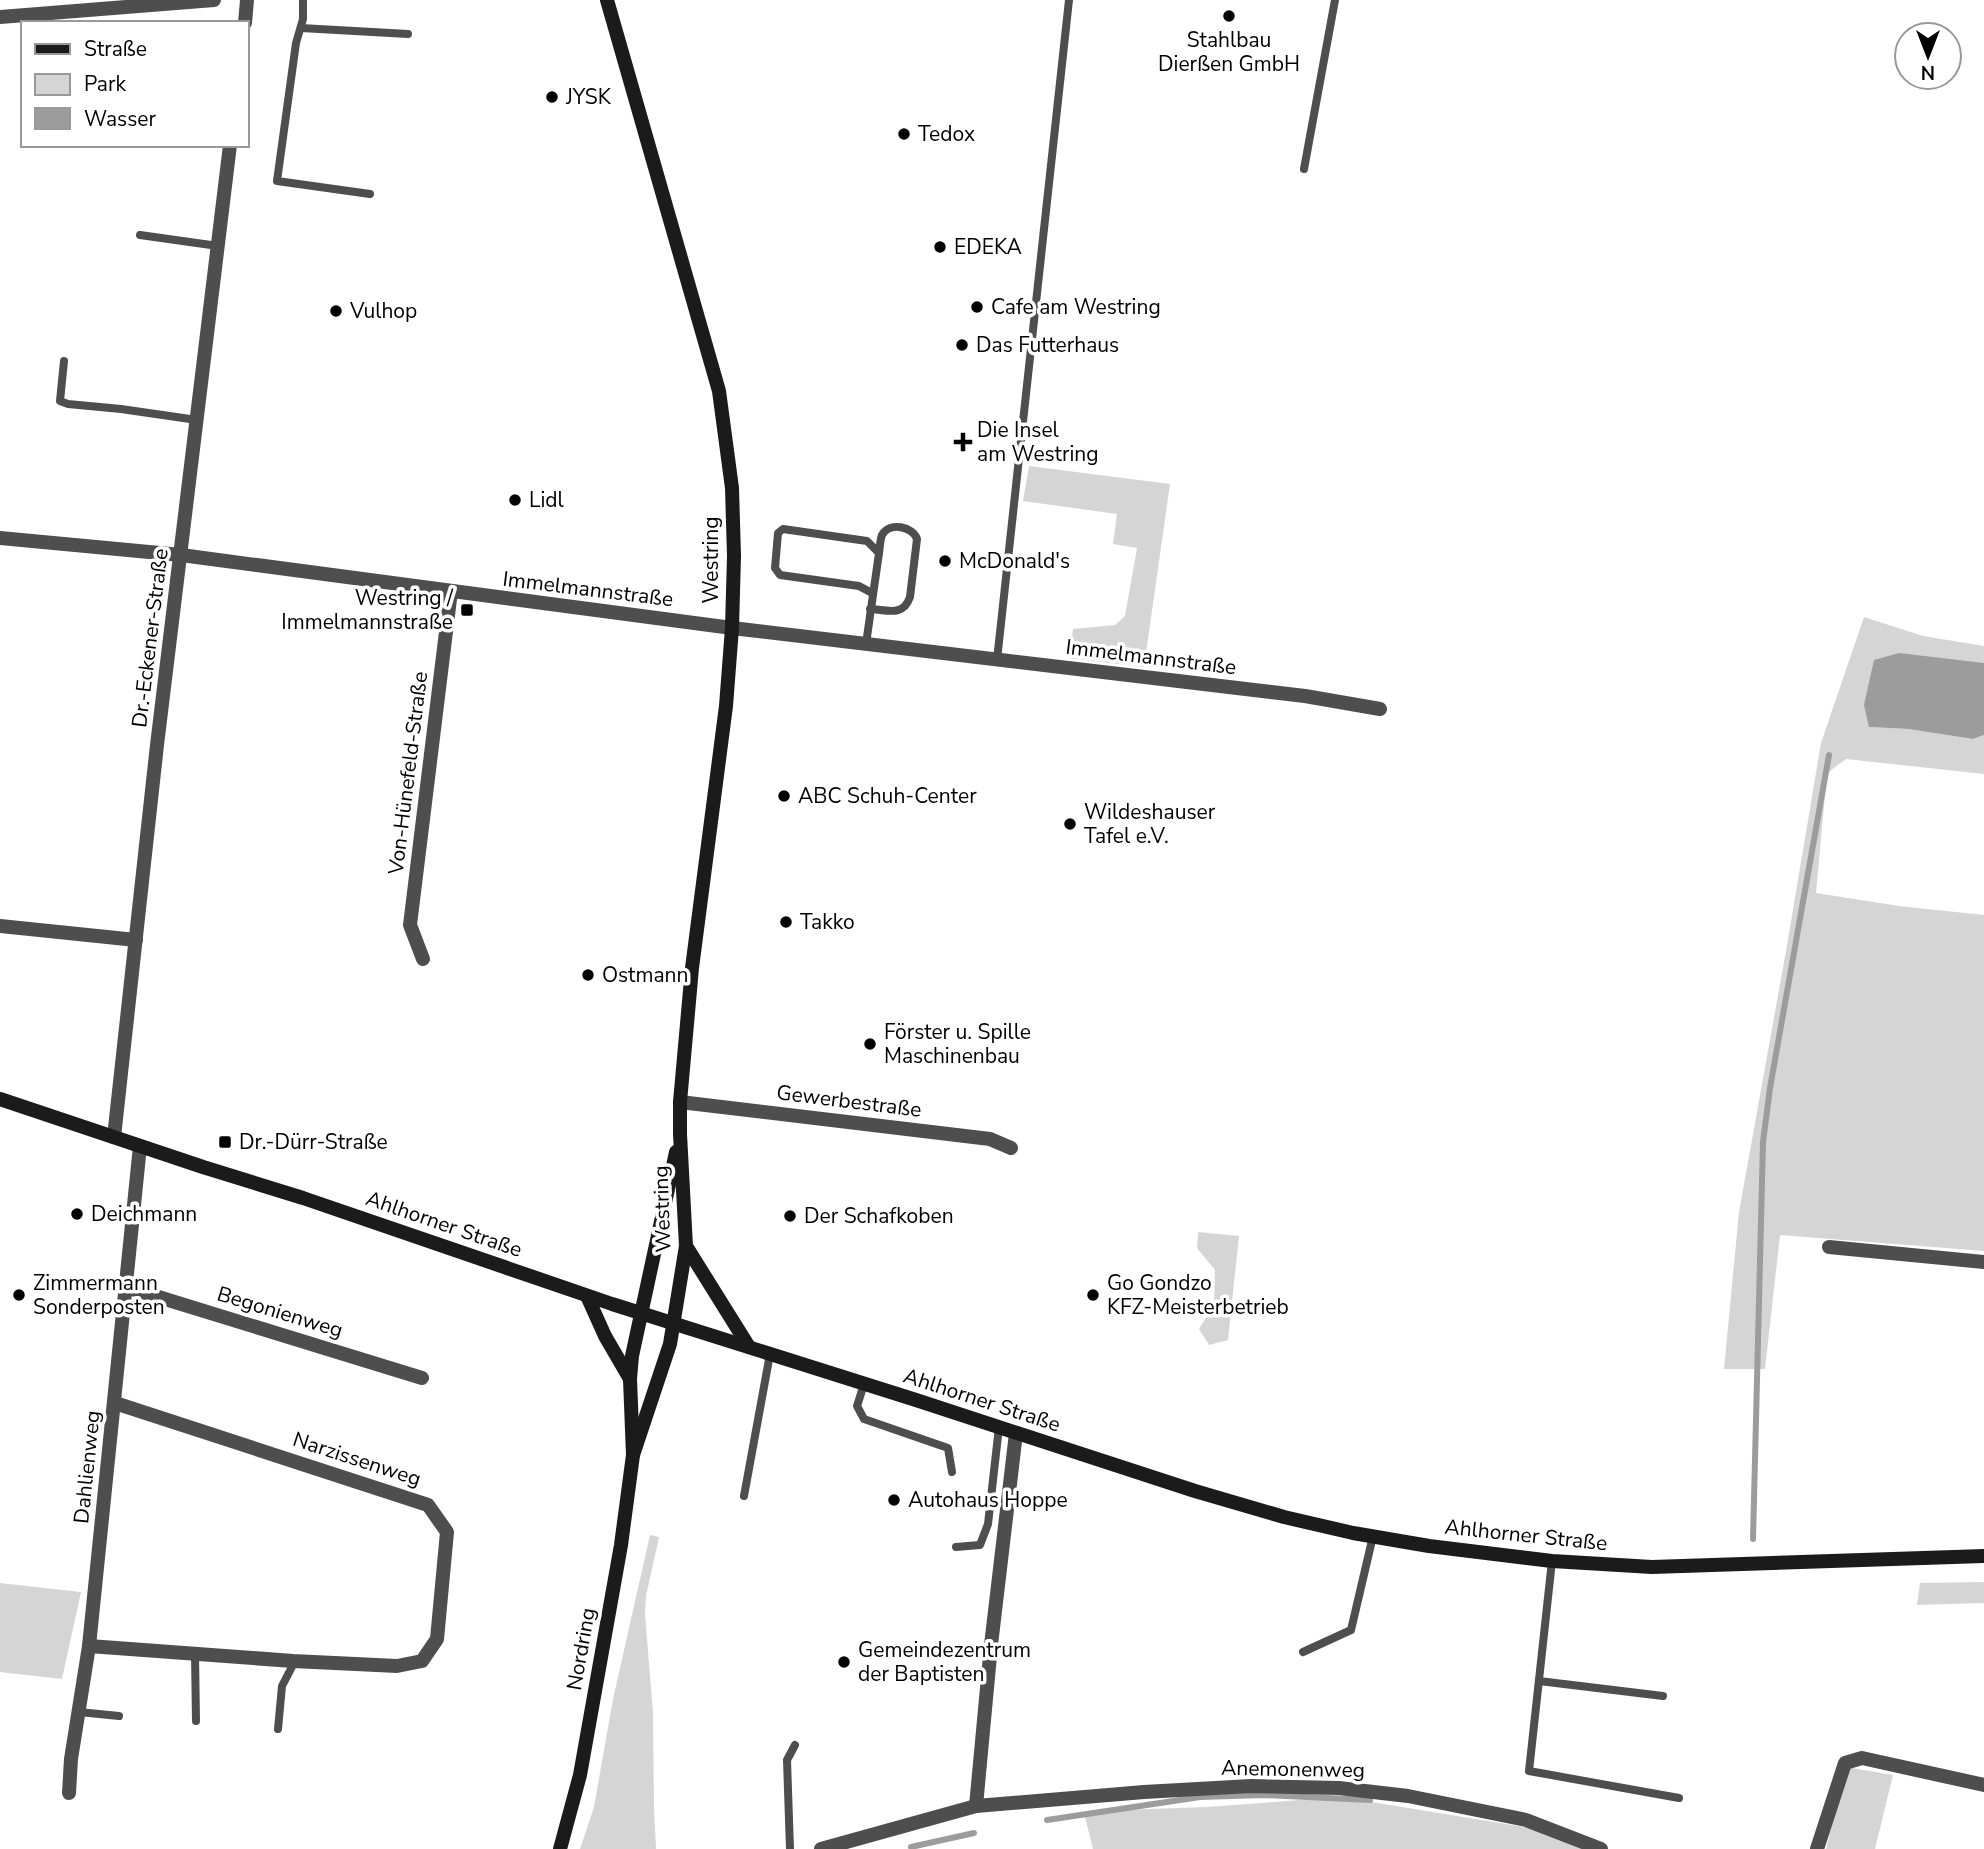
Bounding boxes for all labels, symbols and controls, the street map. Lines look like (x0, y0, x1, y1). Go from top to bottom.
marker: Stahlbau Dierßen GmbH (1221, 8, 1237, 24)
legend (21, 21, 248, 147)
north arrow (1893, 21, 1963, 91)
place label: Stahlbau Dierßen GmbH (1158, 26, 1300, 78)
text: Straße (84, 35, 147, 63)
text: N (1921, 59, 1935, 85)
text: Park (84, 70, 126, 98)
place label: JYSK (565, 83, 612, 111)
marker: JYSK (544, 89, 560, 105)
text: Wasser (84, 105, 156, 133)
place label: Tedox (918, 120, 975, 148)
marker: Tedox (896, 126, 912, 142)
place label: EDEKA (954, 233, 1022, 261)
marker: EDEKA (932, 239, 948, 255)
place label: Cafe am Westring (991, 293, 1161, 321)
place label: Vulhop (349, 297, 417, 325)
marker: Cafe am Westring (969, 299, 985, 315)
marker: Vulhop (328, 303, 344, 319)
place label: Das Futterhaus (976, 331, 1119, 359)
marker: Das Futterhaus (954, 337, 970, 353)
place label: Die Insel am Westring (977, 416, 1099, 468)
marker: Die Insel am Westring (955, 434, 971, 450)
place label: Lidl (529, 486, 565, 514)
marker: Lidl (507, 492, 523, 508)
street label: Westring (697, 516, 725, 604)
street label: Dr.-Eckener-Straße (125, 547, 175, 729)
place label: McDonald's (959, 547, 1070, 575)
marker: McDonald's (937, 553, 953, 569)
street label: Immelmannstraße (501, 565, 675, 613)
place label: Westring / Immelmannstraße (281, 584, 454, 636)
marker: Westring / Immelmannstraße (459, 602, 475, 618)
street label: Immelmannstraße (1064, 633, 1238, 681)
street label: Von-Hünefeld-Straße (382, 670, 434, 877)
place label: ABC Schuh-Center (798, 782, 977, 810)
marker: ABC Schuh-Center (776, 788, 792, 804)
place label: Wildeshauser Tafel e.V. (1084, 798, 1216, 850)
marker: Wildeshauser Tafel e.V. (1062, 816, 1078, 832)
place label: Takko (800, 908, 855, 936)
marker: Takko (778, 914, 794, 930)
place label: Ostmann (602, 961, 688, 989)
marker: Ostmann (580, 967, 596, 983)
place label: Förster u. Spille Maschinenbau (884, 1018, 1031, 1070)
marker: Förster u. Spille Maschinenbau (862, 1036, 878, 1052)
street label: Gewerbestraße (775, 1078, 923, 1124)
place label: Dr.-Dürr-Straße (239, 1128, 388, 1156)
marker: Dr.-Dürr-Straße (217, 1134, 233, 1150)
street label: Westring (646, 1165, 678, 1253)
street label: Ahlhorner Straße (362, 1184, 526, 1264)
place label: Deichmann (91, 1200, 197, 1228)
place label: Der Schafkoben (804, 1202, 954, 1230)
marker: Deichmann (69, 1206, 85, 1222)
marker: Der Schafkoben (782, 1208, 798, 1224)
place label: Zimmermann Sonderposten (33, 1269, 165, 1321)
place label: Go Gondzo KFZ-Meisterbetrieb (1107, 1269, 1289, 1321)
street label: Begonienweg (214, 1280, 346, 1344)
marker: Zimmermann Sonderposten (11, 1287, 27, 1303)
marker: Go Gondzo KFZ-Meisterbetrieb (1085, 1287, 1101, 1303)
street label: Ahlhorner Straße (900, 1361, 1064, 1439)
street label: Dahlienweg (67, 1409, 107, 1525)
street label: Narzissenweg (289, 1425, 425, 1493)
place label: Autohaus Hoppe (908, 1486, 1068, 1514)
marker: Autohaus Hoppe (886, 1492, 902, 1508)
street label: Ahlhorner Straße (1443, 1513, 1609, 1557)
street label: Nordring (560, 1605, 602, 1693)
place label: Gemeindezentrum der Baptisten (858, 1636, 1031, 1688)
marker: Gemeindezentrum der Baptisten (836, 1654, 852, 1670)
street label: Anemonenweg (1221, 1754, 1365, 1784)

